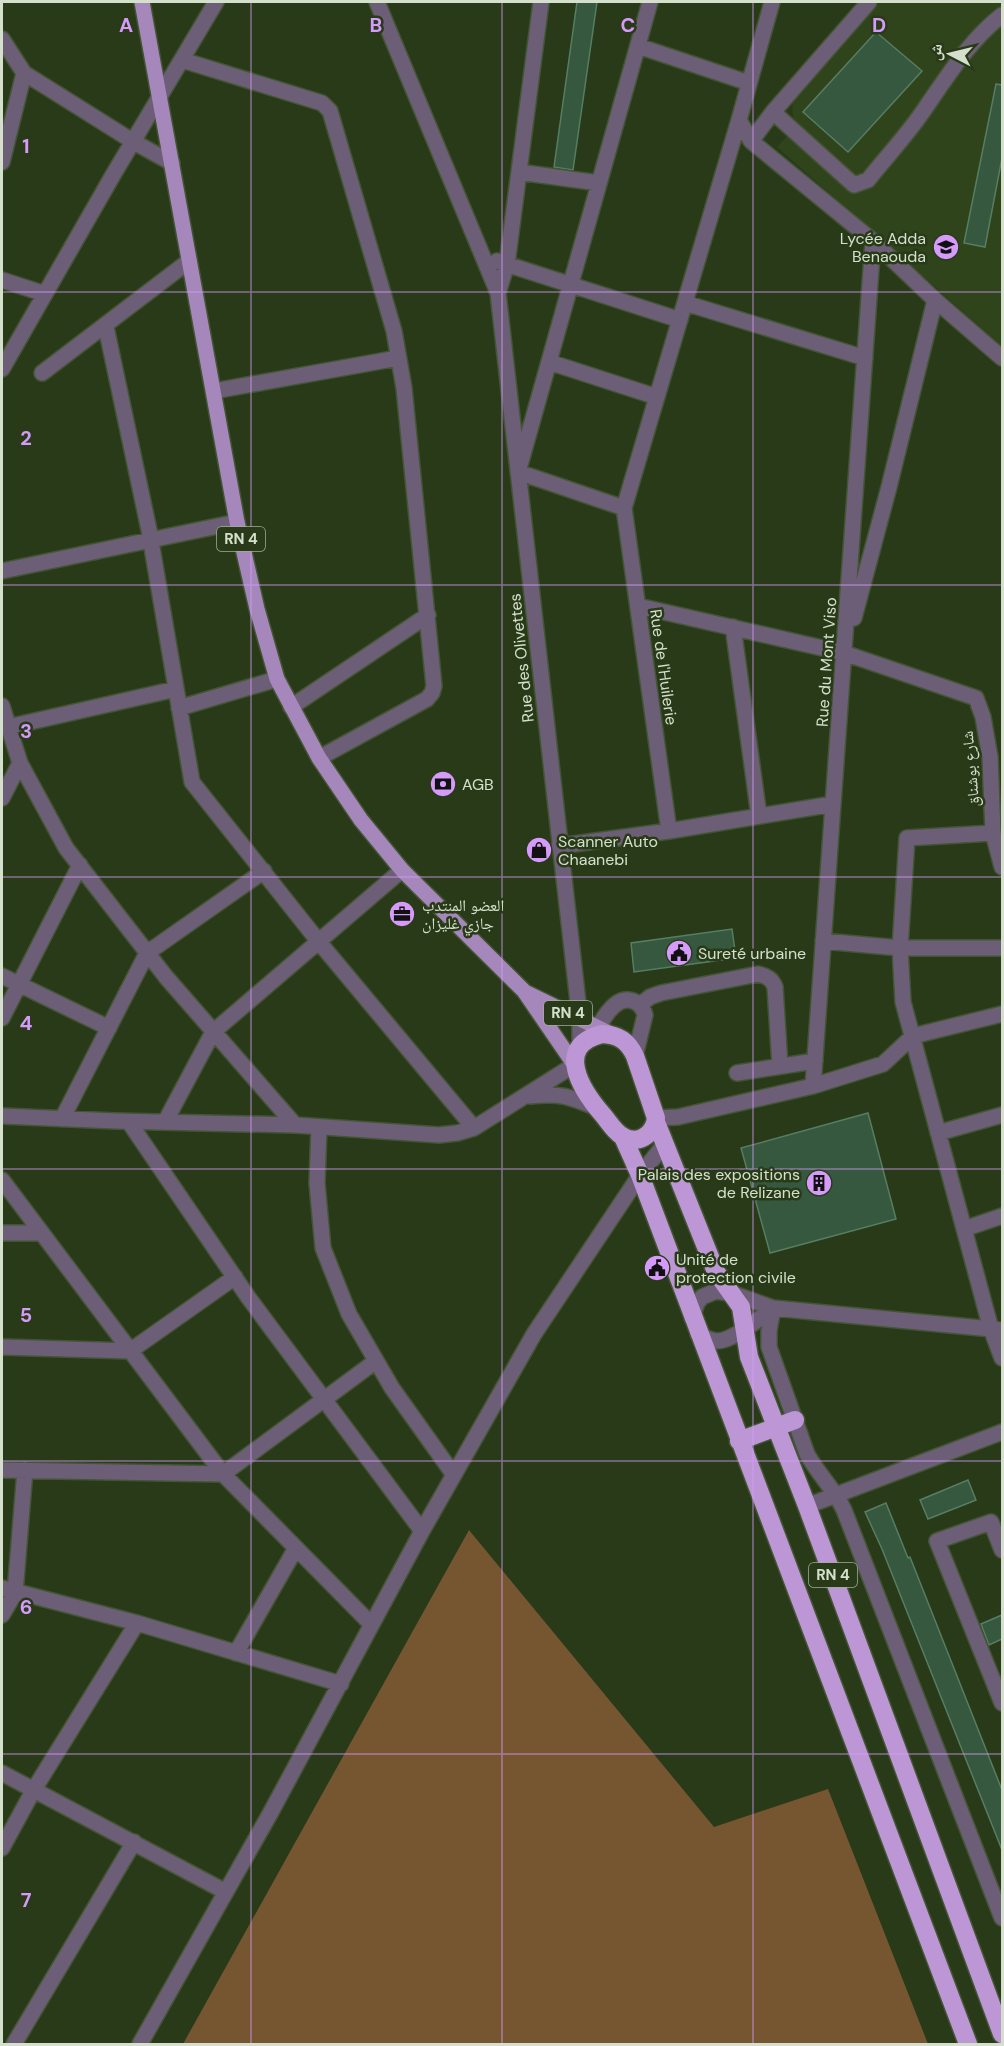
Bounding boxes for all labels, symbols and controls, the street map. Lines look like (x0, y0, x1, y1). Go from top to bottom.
text: A (119, 12, 133, 38)
text: B (370, 12, 382, 38)
text: C (621, 12, 635, 38)
text: D (872, 12, 886, 38)
north arrow (920, 24, 980, 84)
text: ش (924, 43, 947, 62)
text: 1 (22, 133, 30, 159)
place label: Lycée Adda Benaouda (840, 228, 926, 267)
school or university icon: Lycée Adda Benaouda (931, 232, 961, 262)
text: 2 (20, 425, 32, 451)
road number: RN 4 (217, 527, 265, 551)
street label: Rue des Olivettes (504, 592, 539, 723)
street label: Rue du Mont Viso (811, 596, 842, 728)
street label: Rue de l'Huilerie (645, 608, 682, 726)
text: 3 (20, 718, 32, 744)
street label: شارع بوشناق (957, 730, 984, 808)
bank icon: AGB (428, 769, 458, 799)
place label: AGB (462, 774, 494, 795)
place label: Scanner Auto Chaanebi (558, 831, 658, 870)
shop icon: Scanner Auto Chaanebi (524, 835, 554, 865)
place label: العضو المنتدب جازي غليزان (422, 895, 504, 936)
office icon: العضو المنتدب جازي غليزان (387, 899, 417, 929)
public building icon: Sureté urbaine (664, 938, 694, 968)
place label: Sureté urbaine (698, 943, 806, 964)
road number: RN 4 (544, 1001, 592, 1025)
text: 4 (20, 1010, 33, 1036)
place label: Palais des expositions de Relizane (638, 1164, 800, 1203)
building icon: Palais des expositions de Relizane (804, 1168, 834, 1198)
place label: Unité de protection civile (676, 1249, 796, 1288)
public building icon: Unité de protection civile (642, 1253, 672, 1283)
text: 5 (20, 1302, 32, 1328)
road number: RN 4 (809, 1563, 857, 1587)
text: 6 (20, 1594, 32, 1620)
text: 7 (21, 1887, 32, 1913)

